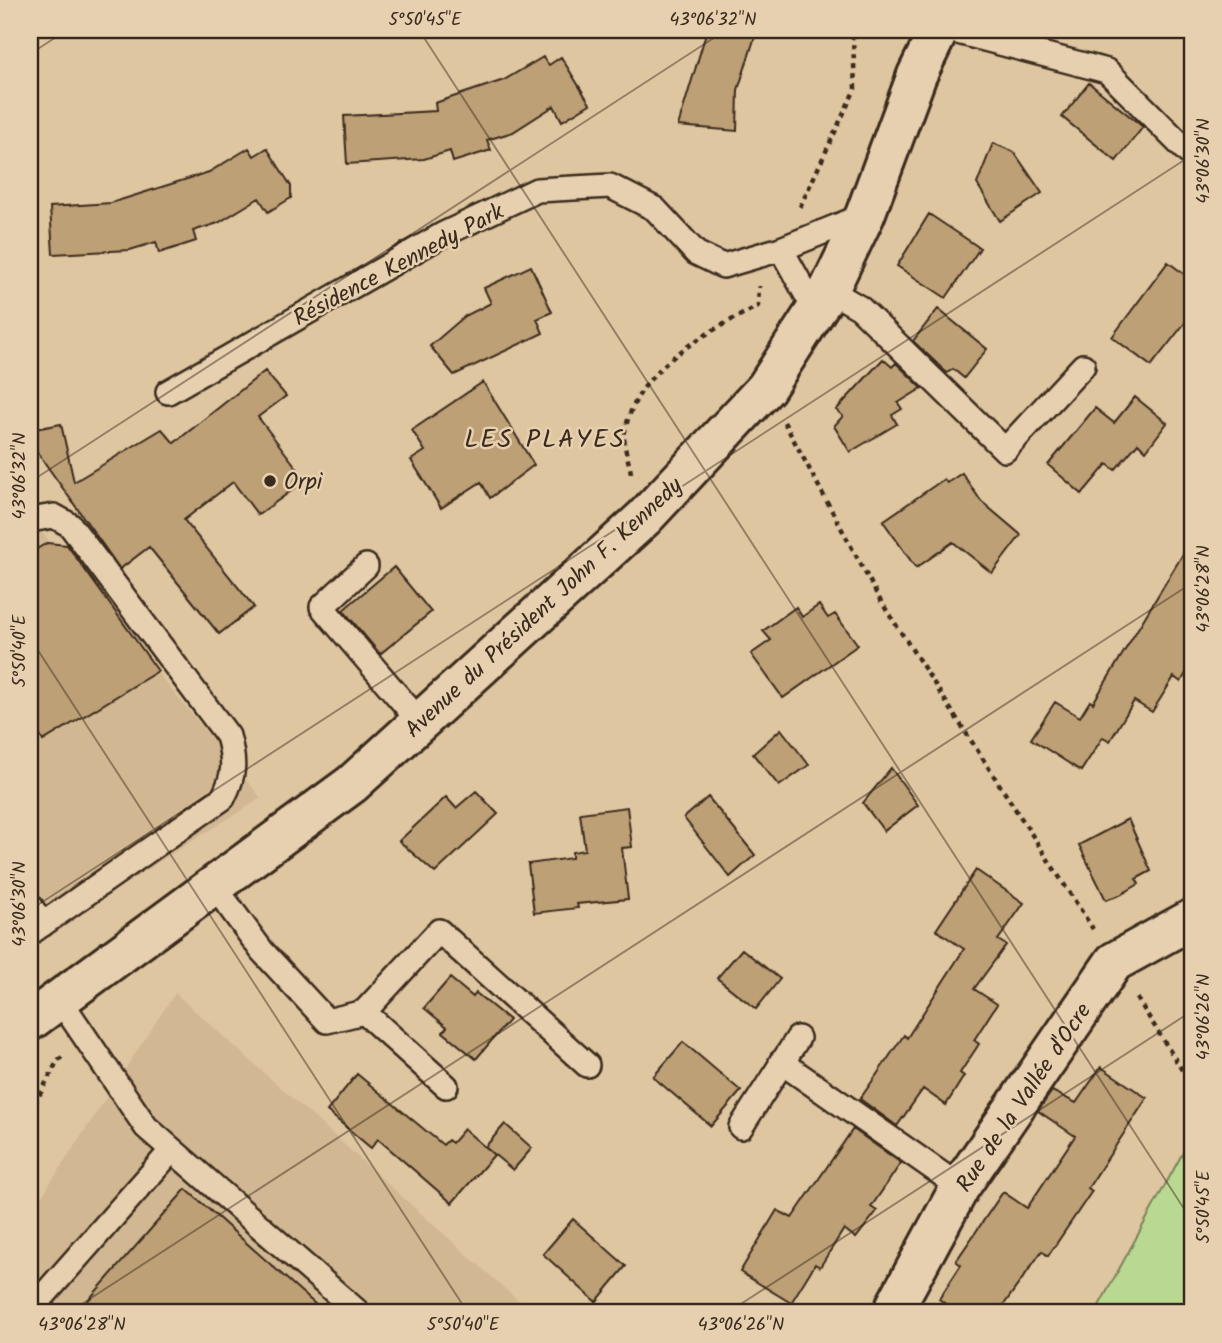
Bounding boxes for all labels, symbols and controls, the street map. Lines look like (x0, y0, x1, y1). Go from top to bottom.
text: 5°50'45"E (388, 6, 462, 35)
text: 43°06'32"N (670, 6, 756, 35)
text: 43°06'30"N (1190, 118, 1219, 204)
street label: Résidence Kennedy Park (287, 195, 511, 337)
district label: LES PLAYES (464, 419, 626, 461)
text: 43°06'32"N (6, 433, 35, 519)
place label: Orpi (284, 465, 324, 501)
street label: Avenue du Président John F. Kennedy (397, 469, 692, 748)
marker: Orpi (262, 473, 278, 489)
text: 43°06'28"N (1190, 545, 1219, 633)
text: 5°50'40"E (6, 614, 35, 687)
text: 43°06'30"N (6, 861, 35, 947)
text: 43°06'26"N (1190, 974, 1219, 1060)
street label: Rue de la Vallée d'Ocre (948, 996, 1102, 1200)
text: 5°50'45"E (1190, 1170, 1219, 1244)
text: 43°06'28"N (38, 1311, 126, 1340)
text: 5°50'40"E (427, 1311, 500, 1340)
text: 43°06'26"N (698, 1311, 784, 1340)

